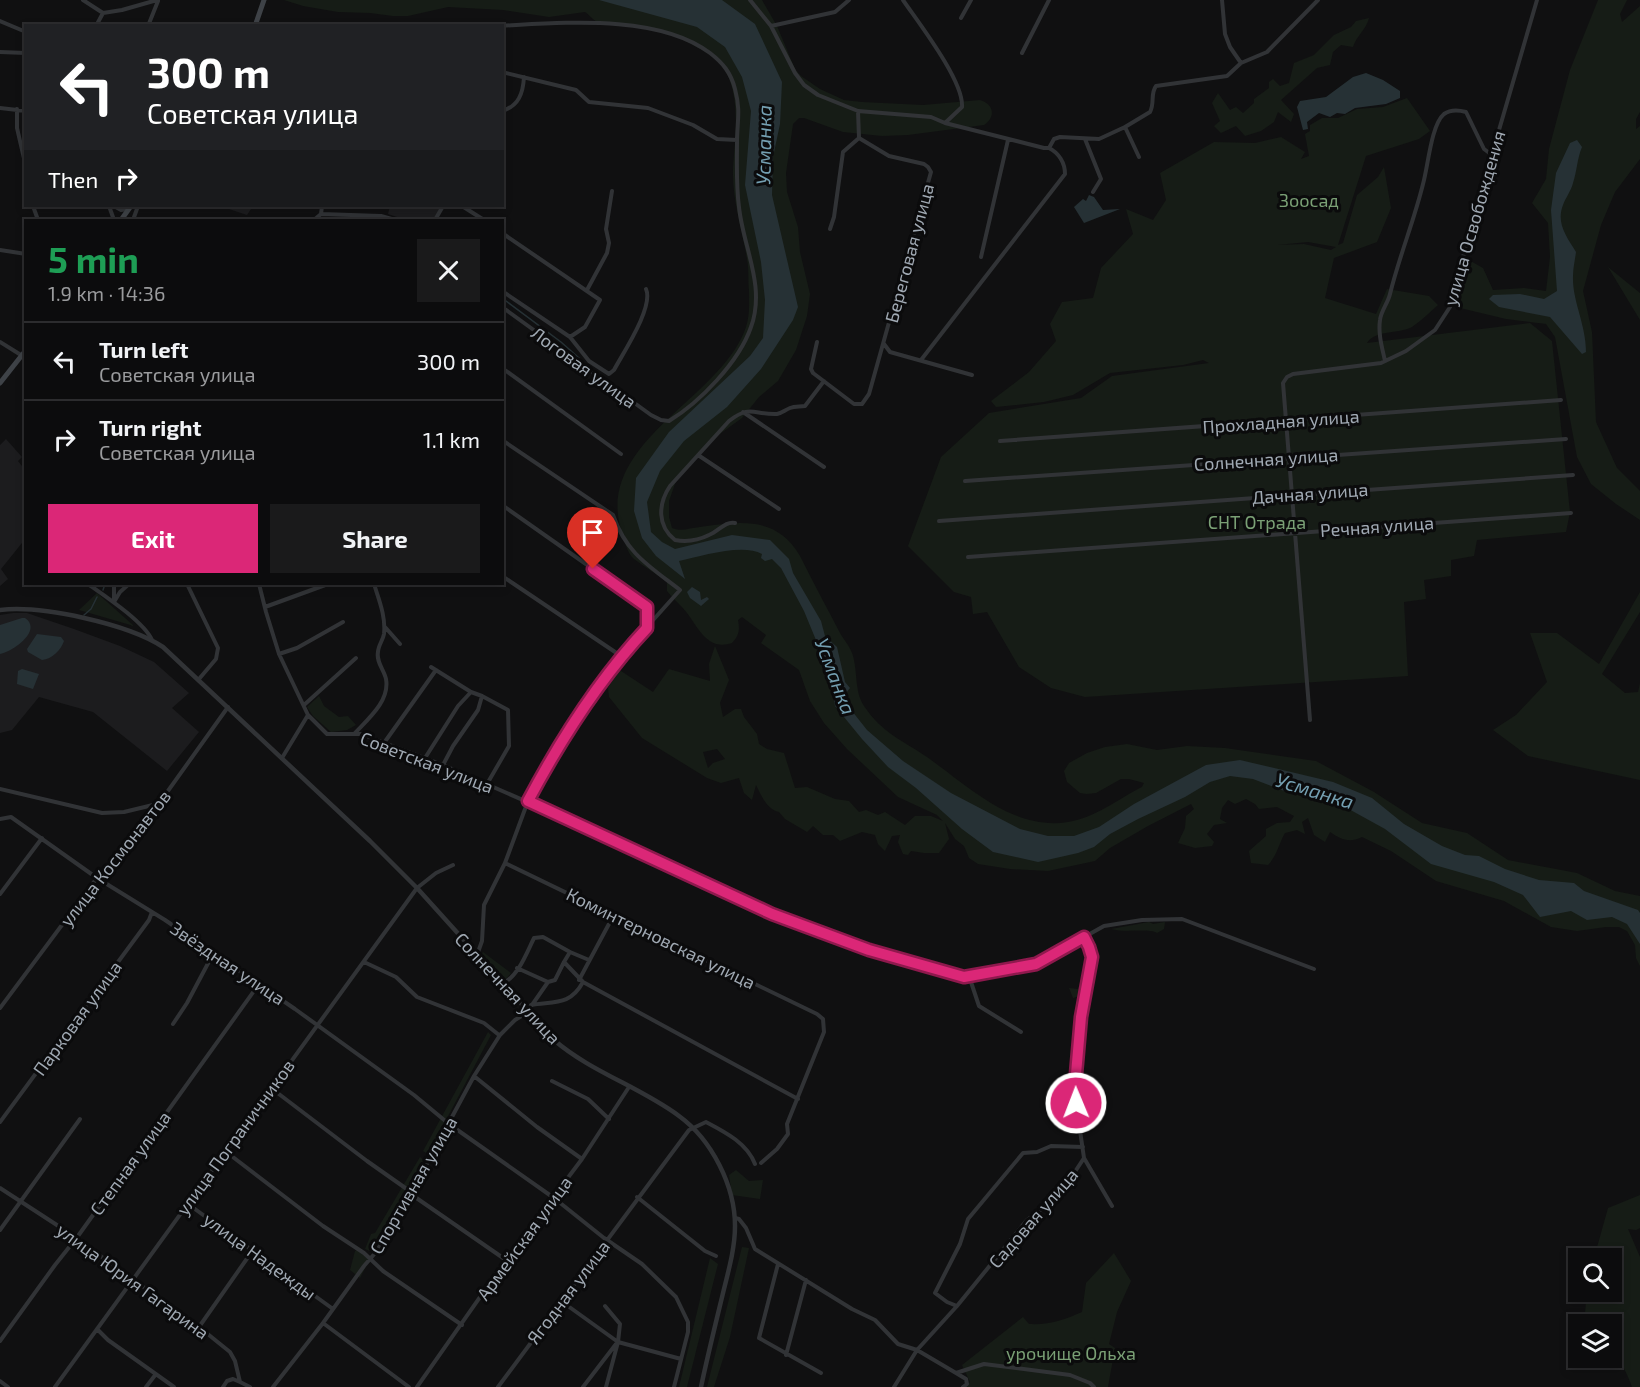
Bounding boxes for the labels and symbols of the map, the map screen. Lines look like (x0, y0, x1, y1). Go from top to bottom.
water label: Усманка (750, 105, 776, 185)
street label: улица Освобождения (1438, 128, 1510, 308)
street label: Береговая улица (880, 181, 938, 325)
park label: Зоосад (1279, 189, 1339, 211)
street label: Логовая улица (527, 322, 641, 412)
street label: Прохладная улица (1202, 405, 1360, 437)
street label: Солнечная улица (1193, 443, 1339, 475)
street label: Дачная улица (1251, 478, 1369, 508)
pin (567, 507, 618, 569)
park label: СНТ Отрада (1208, 511, 1306, 533)
street label: Речная улица (1319, 511, 1435, 541)
water label: Усманка (810, 634, 862, 718)
street label: Советская улица (357, 726, 497, 798)
water label: Усманка (1273, 767, 1357, 813)
street label: улица Космонавтов (55, 785, 175, 931)
street label: Коминтерновская улица (563, 883, 759, 993)
street label: Звёздная улица (167, 917, 289, 1009)
street label: Солнечная улица (451, 928, 565, 1048)
street label: Парковая улица (28, 956, 126, 1080)
street label: улица Пограничников (171, 1055, 299, 1219)
position arrow (1044, 1071, 1108, 1135)
street label: Степная улица (85, 1107, 175, 1219)
street label: Спортивная улица (365, 1112, 461, 1258)
street label: Садовая улица (984, 1164, 1082, 1272)
street label: Армейская улица (472, 1172, 576, 1304)
street label: улица Надежды (199, 1208, 321, 1304)
street label: улица Юрия Гагарина (53, 1218, 213, 1344)
street label: Ягодная улица (522, 1236, 614, 1348)
park label: урочище Ольха (1006, 1342, 1136, 1364)

